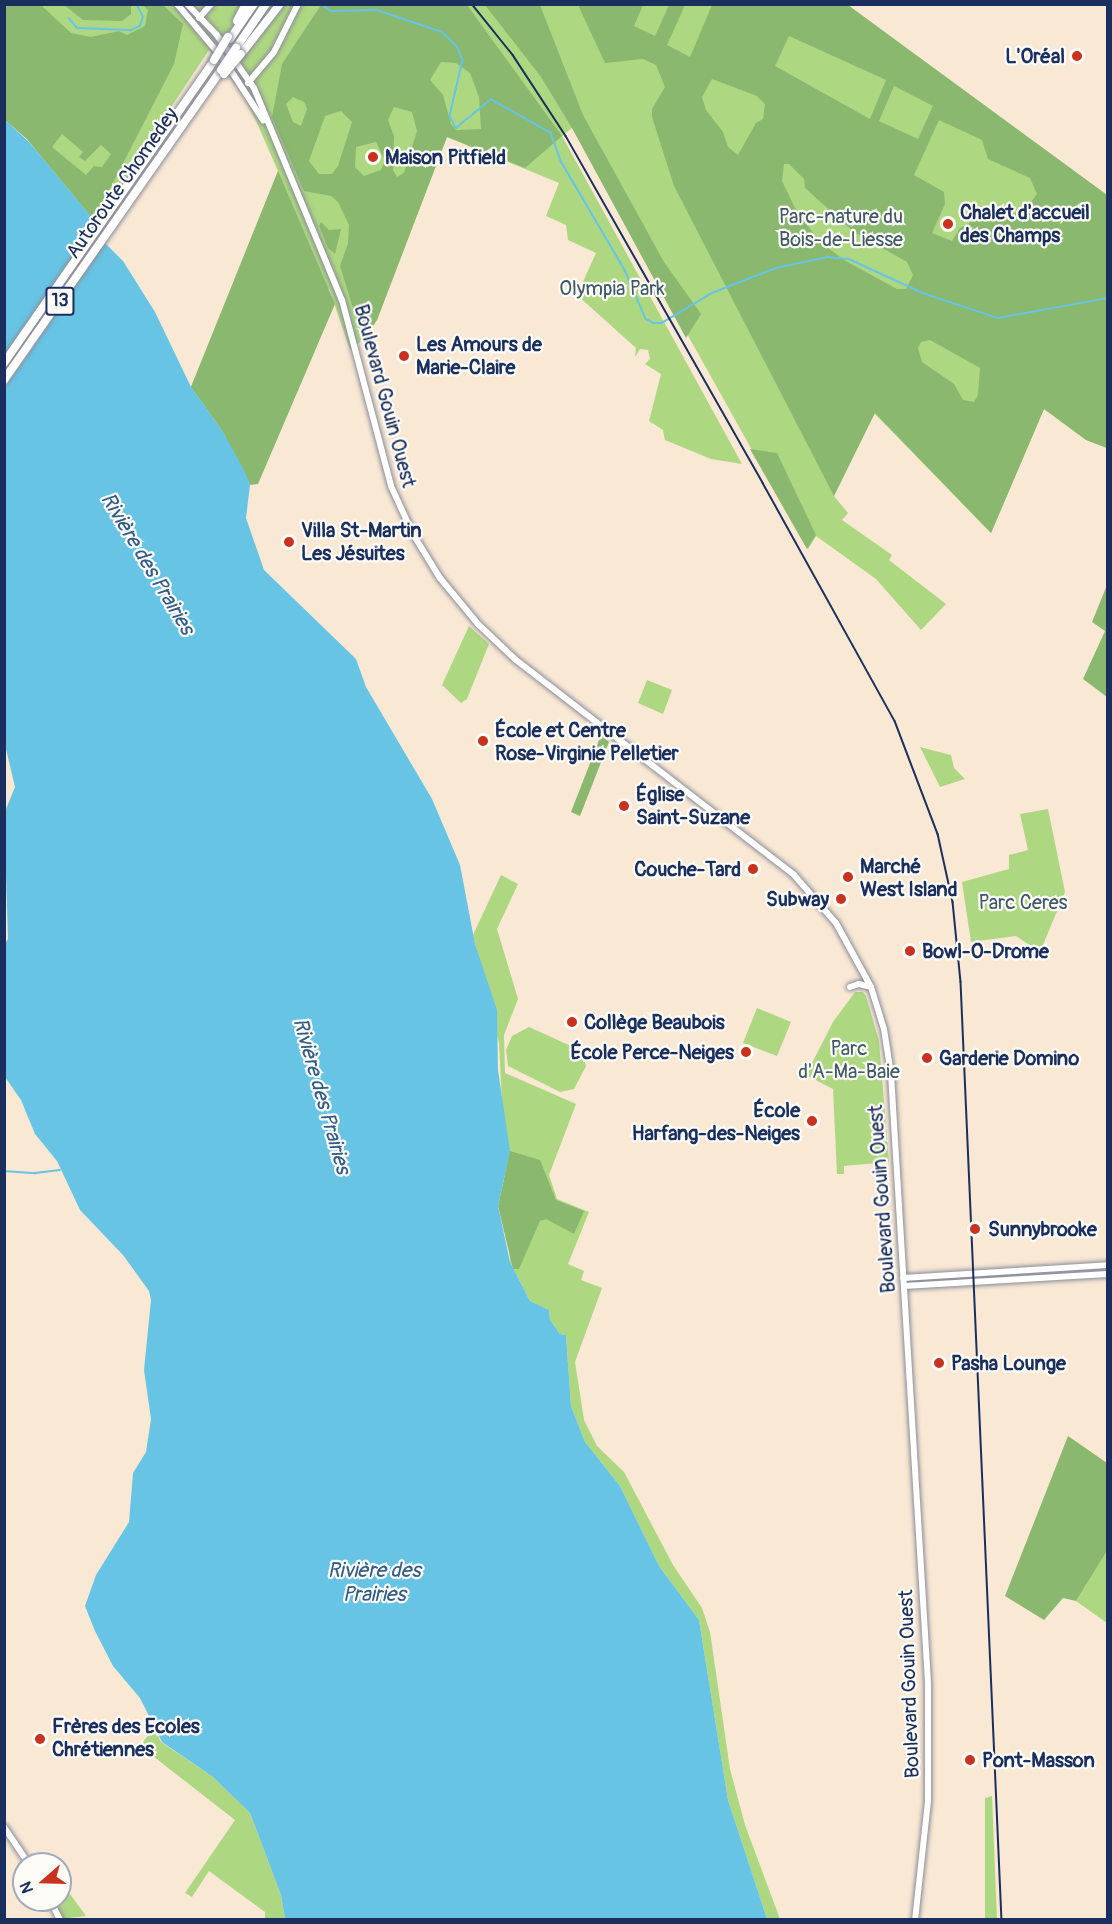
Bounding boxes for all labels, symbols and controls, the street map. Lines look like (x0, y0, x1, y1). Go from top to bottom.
place label: L'Oréal (1005, 44, 1065, 68)
marker: L'Oréal (1070, 49, 1084, 63)
street label: Autoroute Chomedey (61, 103, 183, 263)
place label: Maison Pitfield (385, 145, 506, 169)
marker: Maison Pitfield (366, 150, 380, 164)
place label: Chalet d'accueil des Champs (960, 201, 1090, 248)
park label: Parc-nature du Bois-de-Liesse (779, 205, 903, 252)
marker: Chalet d'accueil des Champs (941, 217, 955, 231)
park label: Olympia Park (559, 276, 665, 300)
road number: 13 (45, 286, 75, 316)
street label: Boulevard Gouin Ouest (349, 302, 421, 490)
place label: Les Amours de Marie-Claire (416, 332, 542, 379)
marker: Les Amours de Marie-Claire (397, 349, 411, 363)
water label: Rivière des Prairies (95, 489, 199, 639)
place label: Villa St-Martin Les Jésuites (301, 518, 422, 565)
marker: Villa St-Martin Les Jésuites (282, 535, 296, 549)
place label: École et Centre Rose-Virginie Pelletier (495, 718, 679, 765)
marker: École et Centre Rose-Virginie Pelletier (476, 734, 490, 748)
place label: Église Saint-Suzane (636, 783, 750, 830)
marker: Église Saint-Suzane (617, 799, 631, 813)
place label: Marché West Island (860, 854, 957, 901)
place label: Couche-Tard (634, 857, 741, 881)
marker: Couche-Tard (746, 862, 760, 876)
marker: Marché West Island (841, 870, 855, 884)
place label: Subway (766, 887, 829, 911)
park label: Parc Ceres (979, 890, 1067, 914)
marker: Subway (834, 892, 848, 906)
place label: Bowl-O-Drome (922, 939, 1049, 963)
marker: Bowl-O-Drome (903, 944, 917, 958)
place label: Collège Beaubois (584, 1010, 725, 1034)
water label: Rivière des Prairies (287, 1015, 355, 1177)
marker: Collège Beaubois (565, 1015, 579, 1029)
park label: Parc d'A-Ma-Baie (798, 1037, 900, 1084)
place label: École Perce-Neiges (571, 1040, 734, 1064)
marker: École Perce-Neiges (739, 1045, 753, 1059)
place label: Garderie Domino (939, 1046, 1079, 1070)
marker: Garderie Domino (920, 1051, 934, 1065)
place label: École Harfang-des-Neiges (632, 1098, 800, 1145)
street label: Boulevard Gouin Ouest (863, 1104, 901, 1294)
marker: École Harfang-des-Neiges (805, 1114, 819, 1128)
place label: Sunnybrooke (988, 1217, 1097, 1241)
marker: Sunnybrooke (966, 1220, 984, 1238)
place label: Pasha Lounge (951, 1351, 1066, 1375)
marker: Pasha Lounge (932, 1356, 946, 1370)
water label: Rivière des Prairies (327, 1558, 421, 1608)
street label: Boulevard Gouin Ouest (894, 1589, 924, 1779)
place label: Frères des Ecoles Chrétiennes (52, 1715, 200, 1762)
marker: Frères des Ecoles Chrétiennes (33, 1732, 47, 1746)
place label: Pont-Masson (982, 1748, 1095, 1772)
marker: Pont-Masson (963, 1753, 977, 1767)
north arrow (12, 1852, 72, 1912)
text: N (16, 1879, 38, 1896)

